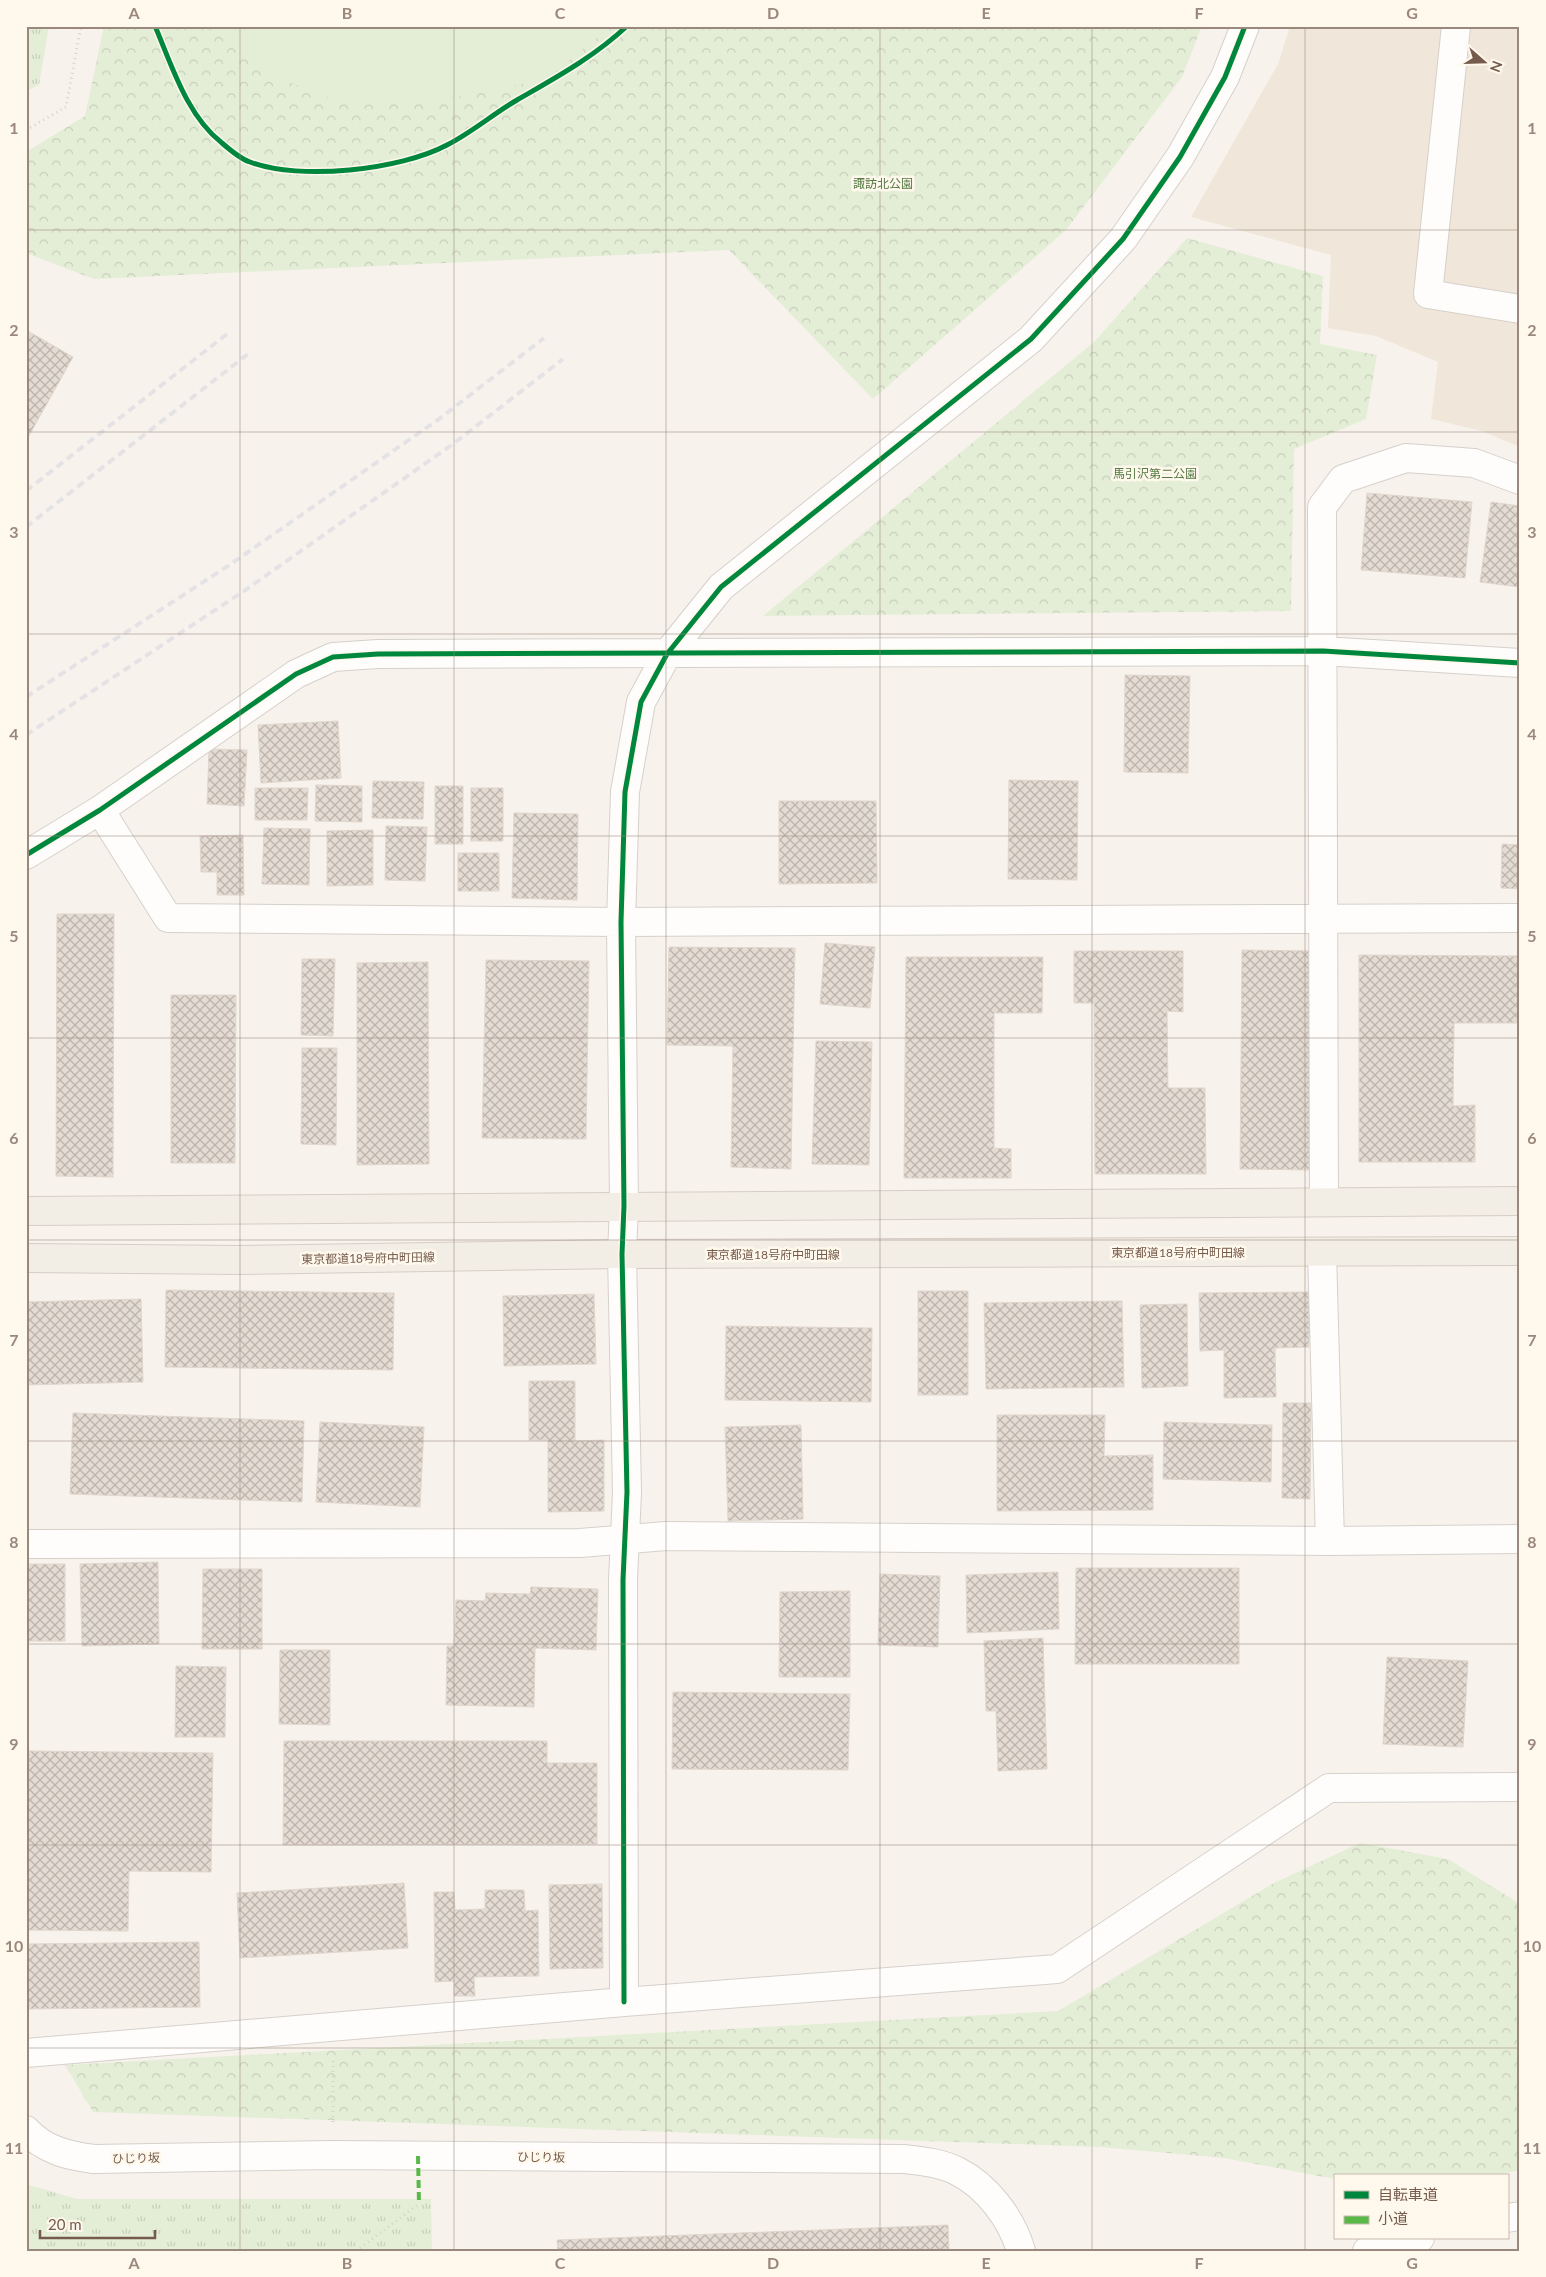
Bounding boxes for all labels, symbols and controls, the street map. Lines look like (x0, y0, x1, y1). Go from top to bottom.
text: A (127, 3, 140, 22)
text: B (342, 3, 352, 22)
text: C (555, 3, 566, 22)
text: D (767, 3, 779, 22)
text: E (981, 3, 991, 22)
text: F (1194, 3, 1204, 22)
text: G (1406, 3, 1418, 22)
north arrow (1458, 38, 1508, 88)
text: N (1487, 59, 1507, 75)
text: 1 (9, 118, 19, 137)
text: 1 (1527, 118, 1537, 137)
park label: 諏訪北公園 (853, 176, 913, 191)
text: 2 (9, 320, 19, 339)
text: 2 (1527, 320, 1537, 339)
park label: 馬引沢第二公園 (1113, 466, 1197, 481)
text: 3 (9, 522, 19, 541)
text: 3 (1527, 522, 1537, 541)
text: 4 (9, 724, 19, 743)
text: 4 (1527, 724, 1537, 743)
text: 5 (9, 926, 19, 945)
text: 5 (1527, 926, 1537, 945)
text: 6 (9, 1128, 19, 1147)
text: 6 (1527, 1128, 1537, 1147)
street label: 東京都道18号府中町田線 (1111, 1245, 1245, 1260)
street label: 東京都道18号府中町田線 (706, 1247, 840, 1262)
street label: 東京都道18号府中町田線 (301, 1249, 435, 1267)
text: 7 (9, 1330, 19, 1349)
text: 7 (1527, 1330, 1537, 1349)
text: 8 (9, 1532, 19, 1551)
text: 8 (1527, 1532, 1537, 1551)
text: 9 (9, 1734, 19, 1753)
text: 9 (1527, 1734, 1537, 1753)
text: 10 (5, 1936, 23, 1955)
text: 10 (1523, 1936, 1541, 1955)
text: 11 (5, 2138, 23, 2157)
text: 11 (1523, 2138, 1541, 2157)
street label: ひじり坂 (517, 2149, 565, 2165)
street label: ひじり坂 (112, 2150, 160, 2166)
legend (1334, 2174, 1508, 2240)
text: 自転車道 (1378, 2185, 1438, 2203)
scale bar (40, 2207, 155, 2239)
text: 小道 (1378, 2209, 1408, 2227)
text: 20 m (48, 2215, 82, 2233)
text: A (127, 2253, 140, 2272)
text: B (342, 2253, 352, 2272)
text: C (555, 2253, 566, 2272)
text: D (767, 2253, 779, 2272)
text: E (981, 2253, 991, 2272)
text: F (1194, 2253, 1204, 2272)
text: G (1406, 2253, 1418, 2272)

